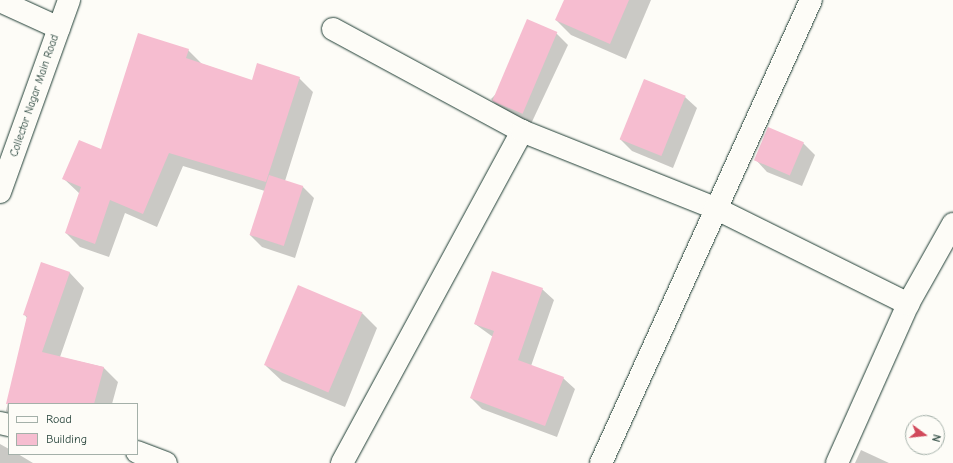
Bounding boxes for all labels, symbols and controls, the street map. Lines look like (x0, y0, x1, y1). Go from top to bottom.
street label: Collector Nagar Main Road (8, 33, 62, 159)
legend (8, 403, 138, 455)
text: Road (46, 412, 72, 426)
north arrow (905, 415, 945, 455)
text: Building (46, 432, 87, 446)
text: N (929, 433, 943, 443)

